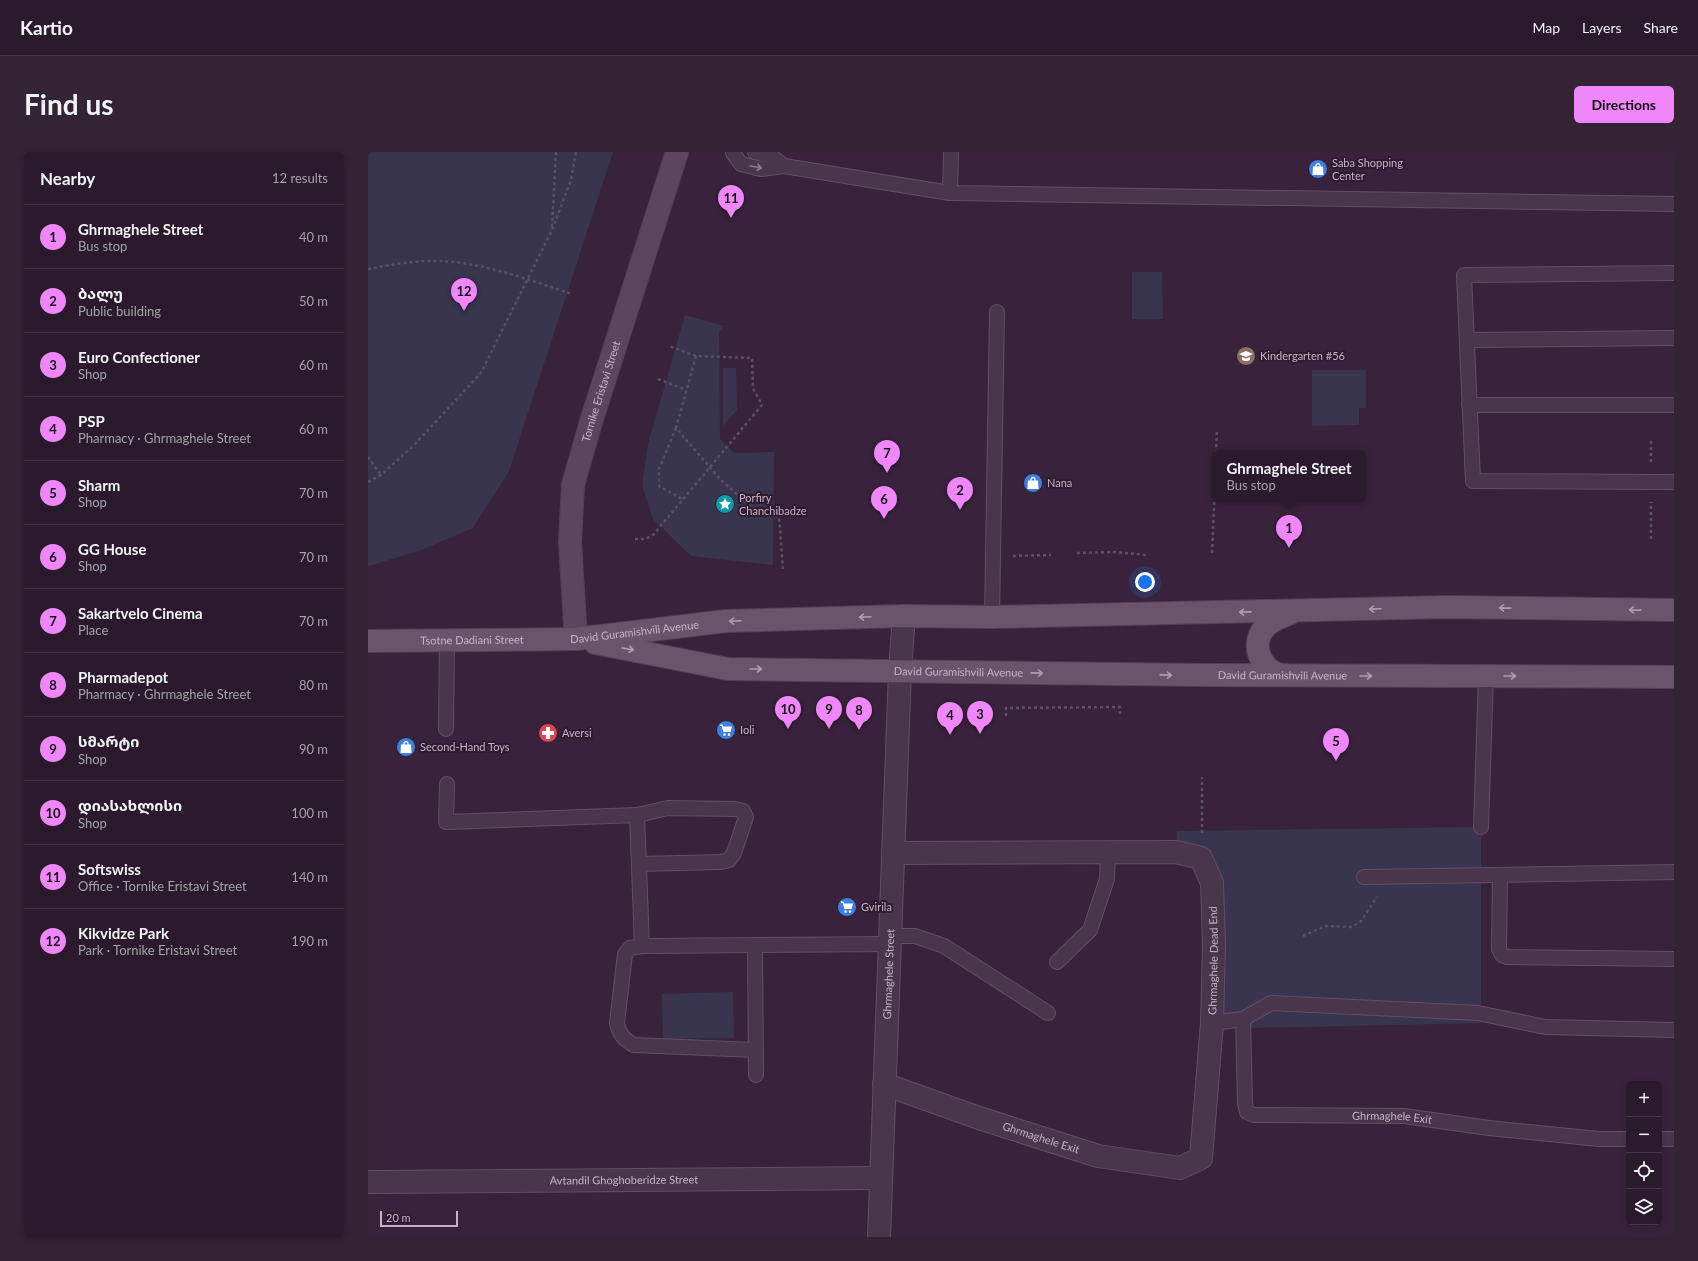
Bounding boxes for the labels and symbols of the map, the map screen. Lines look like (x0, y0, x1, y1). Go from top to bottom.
place label: Saba Shopping Center (1332, 156, 1403, 182)
shop icon: Saba Shopping Center (1307, 158, 1329, 180)
one-way arrow (749, 163, 762, 171)
pin: 11 (718, 185, 744, 218)
pin: 12 (451, 278, 477, 311)
street label: Tornike Eristavi Street (579, 339, 622, 443)
school or university icon: Kindergarten #56 (1235, 345, 1257, 367)
place label: Kindergarten #56 (1260, 349, 1345, 362)
pin: 7 (874, 440, 900, 473)
shop icon: Nana (1022, 472, 1044, 494)
place label: Nana (1047, 476, 1072, 489)
pin: 2 (947, 477, 973, 510)
pin: 6 (871, 486, 897, 519)
place label: Porfiry Chanchibadze (739, 491, 807, 517)
place icon: Porfiry Chanchibadze (714, 493, 736, 515)
pin: 1 (1276, 515, 1302, 548)
your location (1135, 572, 1155, 592)
one-way arrow (1499, 604, 1512, 611)
one-way arrow (1369, 605, 1382, 613)
one-way arrow (1629, 606, 1642, 613)
one-way arrow (1239, 608, 1252, 616)
one-way arrow (859, 613, 872, 621)
street label: David Guramishvili Avenue (570, 617, 700, 645)
one-way arrow (729, 617, 742, 625)
street label: Tsotne Dadiani Street (420, 633, 524, 646)
one-way arrow (621, 646, 634, 654)
street label: David Guramishvili Avenue (894, 664, 1023, 679)
one-way arrow (749, 666, 762, 673)
street label: David Guramishvili Avenue (1218, 668, 1347, 682)
one-way arrow (1030, 669, 1043, 676)
one-way arrow (1159, 671, 1172, 679)
one-way arrow (1359, 672, 1372, 680)
one-way arrow (1503, 672, 1516, 680)
pin: 10 (775, 696, 801, 729)
pin: 9 (816, 696, 842, 729)
pin: 8 (846, 697, 872, 730)
pin: 3 (967, 701, 993, 734)
pin: 4 (937, 702, 963, 735)
supermarket icon: Ioli (715, 719, 737, 741)
pharmacy icon: Aversi (537, 722, 559, 744)
place label: Ioli (740, 723, 755, 736)
place label: Aversi (562, 726, 592, 739)
pin: 5 (1323, 728, 1349, 761)
shop icon: Second-Hand Toys (395, 736, 417, 758)
place label: Second-Hand Toys (420, 740, 510, 753)
supermarket icon: Gvirila (836, 896, 858, 918)
place label: Gvirila (861, 900, 892, 913)
street label: Ghrmaghele Dead End (1205, 906, 1220, 1015)
street label: Ghrmaghele Street (880, 929, 896, 1020)
street label: Ghrmaghele Exit (1352, 1109, 1433, 1126)
street label: Ghrmaghele Exit (1001, 1119, 1081, 1156)
street label: Avtandil Ghoghoberidze Street (550, 1172, 698, 1187)
scale bar (380, 1209, 458, 1228)

